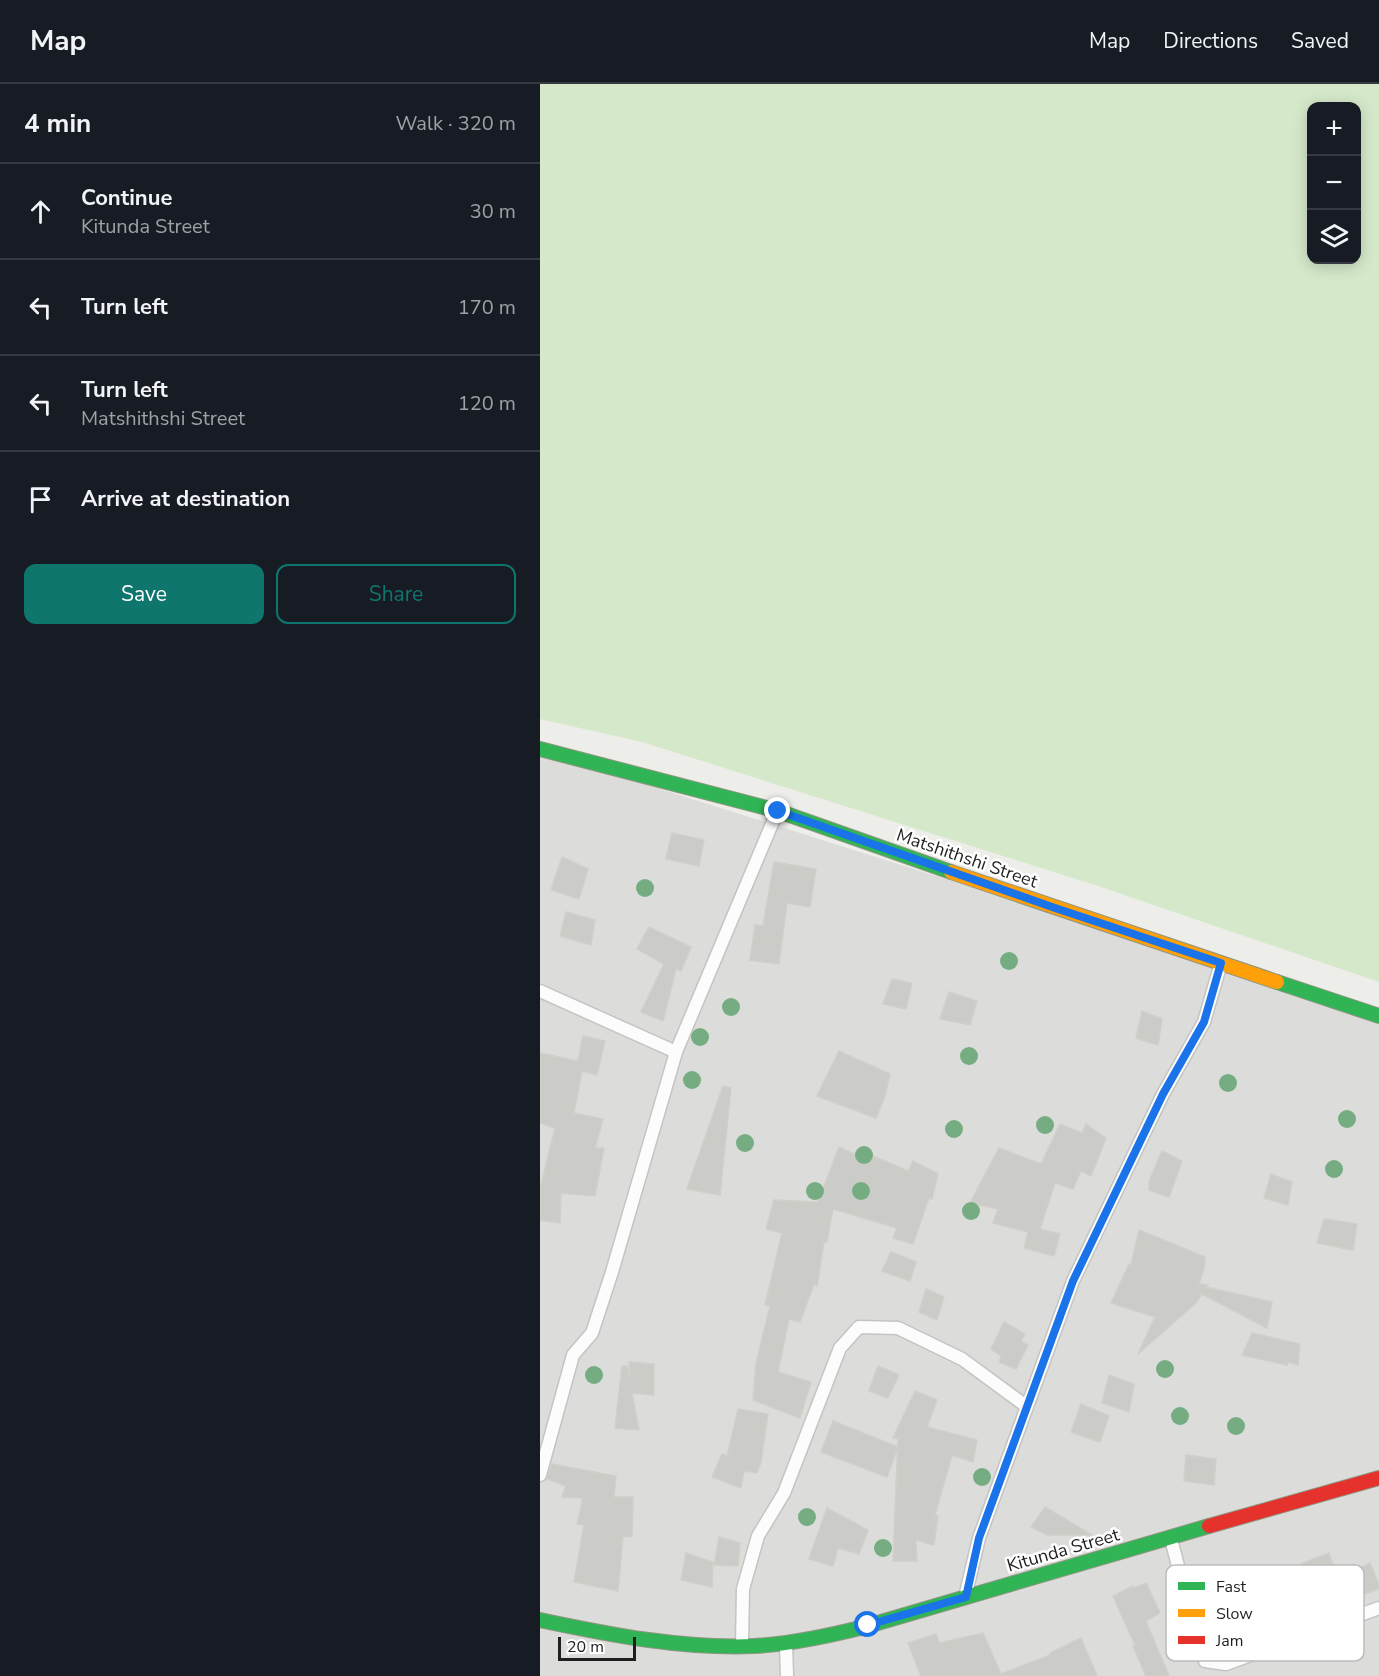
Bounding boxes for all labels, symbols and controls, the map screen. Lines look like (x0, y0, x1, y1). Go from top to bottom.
text: Map (30, 22, 86, 60)
text: Map (1089, 27, 1130, 55)
text: Directions (1163, 27, 1258, 55)
text: Saved (1291, 27, 1349, 55)
map controls (1307, 102, 1361, 264)
button: + (1307, 102, 1361, 156)
text: 4 min (24, 106, 91, 141)
text: Walk · 320 m (396, 110, 516, 137)
button: − (1307, 156, 1361, 210)
text: Continue (81, 183, 172, 213)
icon: ahead (24, 195, 57, 228)
text: 30 m (470, 198, 516, 225)
button: layers (1307, 210, 1361, 264)
text: Kitunda Street (81, 213, 210, 240)
icon: left (24, 291, 57, 324)
text: Turn left (81, 292, 168, 322)
text: 170 m (458, 294, 516, 321)
text: Turn left (81, 375, 168, 405)
icon: left (24, 387, 57, 420)
text: 120 m (458, 390, 516, 417)
text: Matshithshi Street (81, 405, 245, 432)
icon: arrive (24, 483, 57, 516)
text: Arrive at destination (81, 484, 290, 514)
button: Save (24, 564, 264, 624)
button: Share (276, 564, 516, 624)
route end (764, 797, 790, 823)
street label: Matshithshi Street (893, 823, 1041, 894)
street label: Kitunda Street (1004, 1522, 1123, 1577)
legend (1166, 1565, 1364, 1661)
text: Fast (1216, 1576, 1247, 1598)
text: Slow (1216, 1603, 1253, 1625)
route start (854, 1611, 880, 1637)
text: Jam (1215, 1630, 1243, 1652)
scale bar (558, 1634, 636, 1662)
text: 20 m (567, 1636, 604, 1658)

